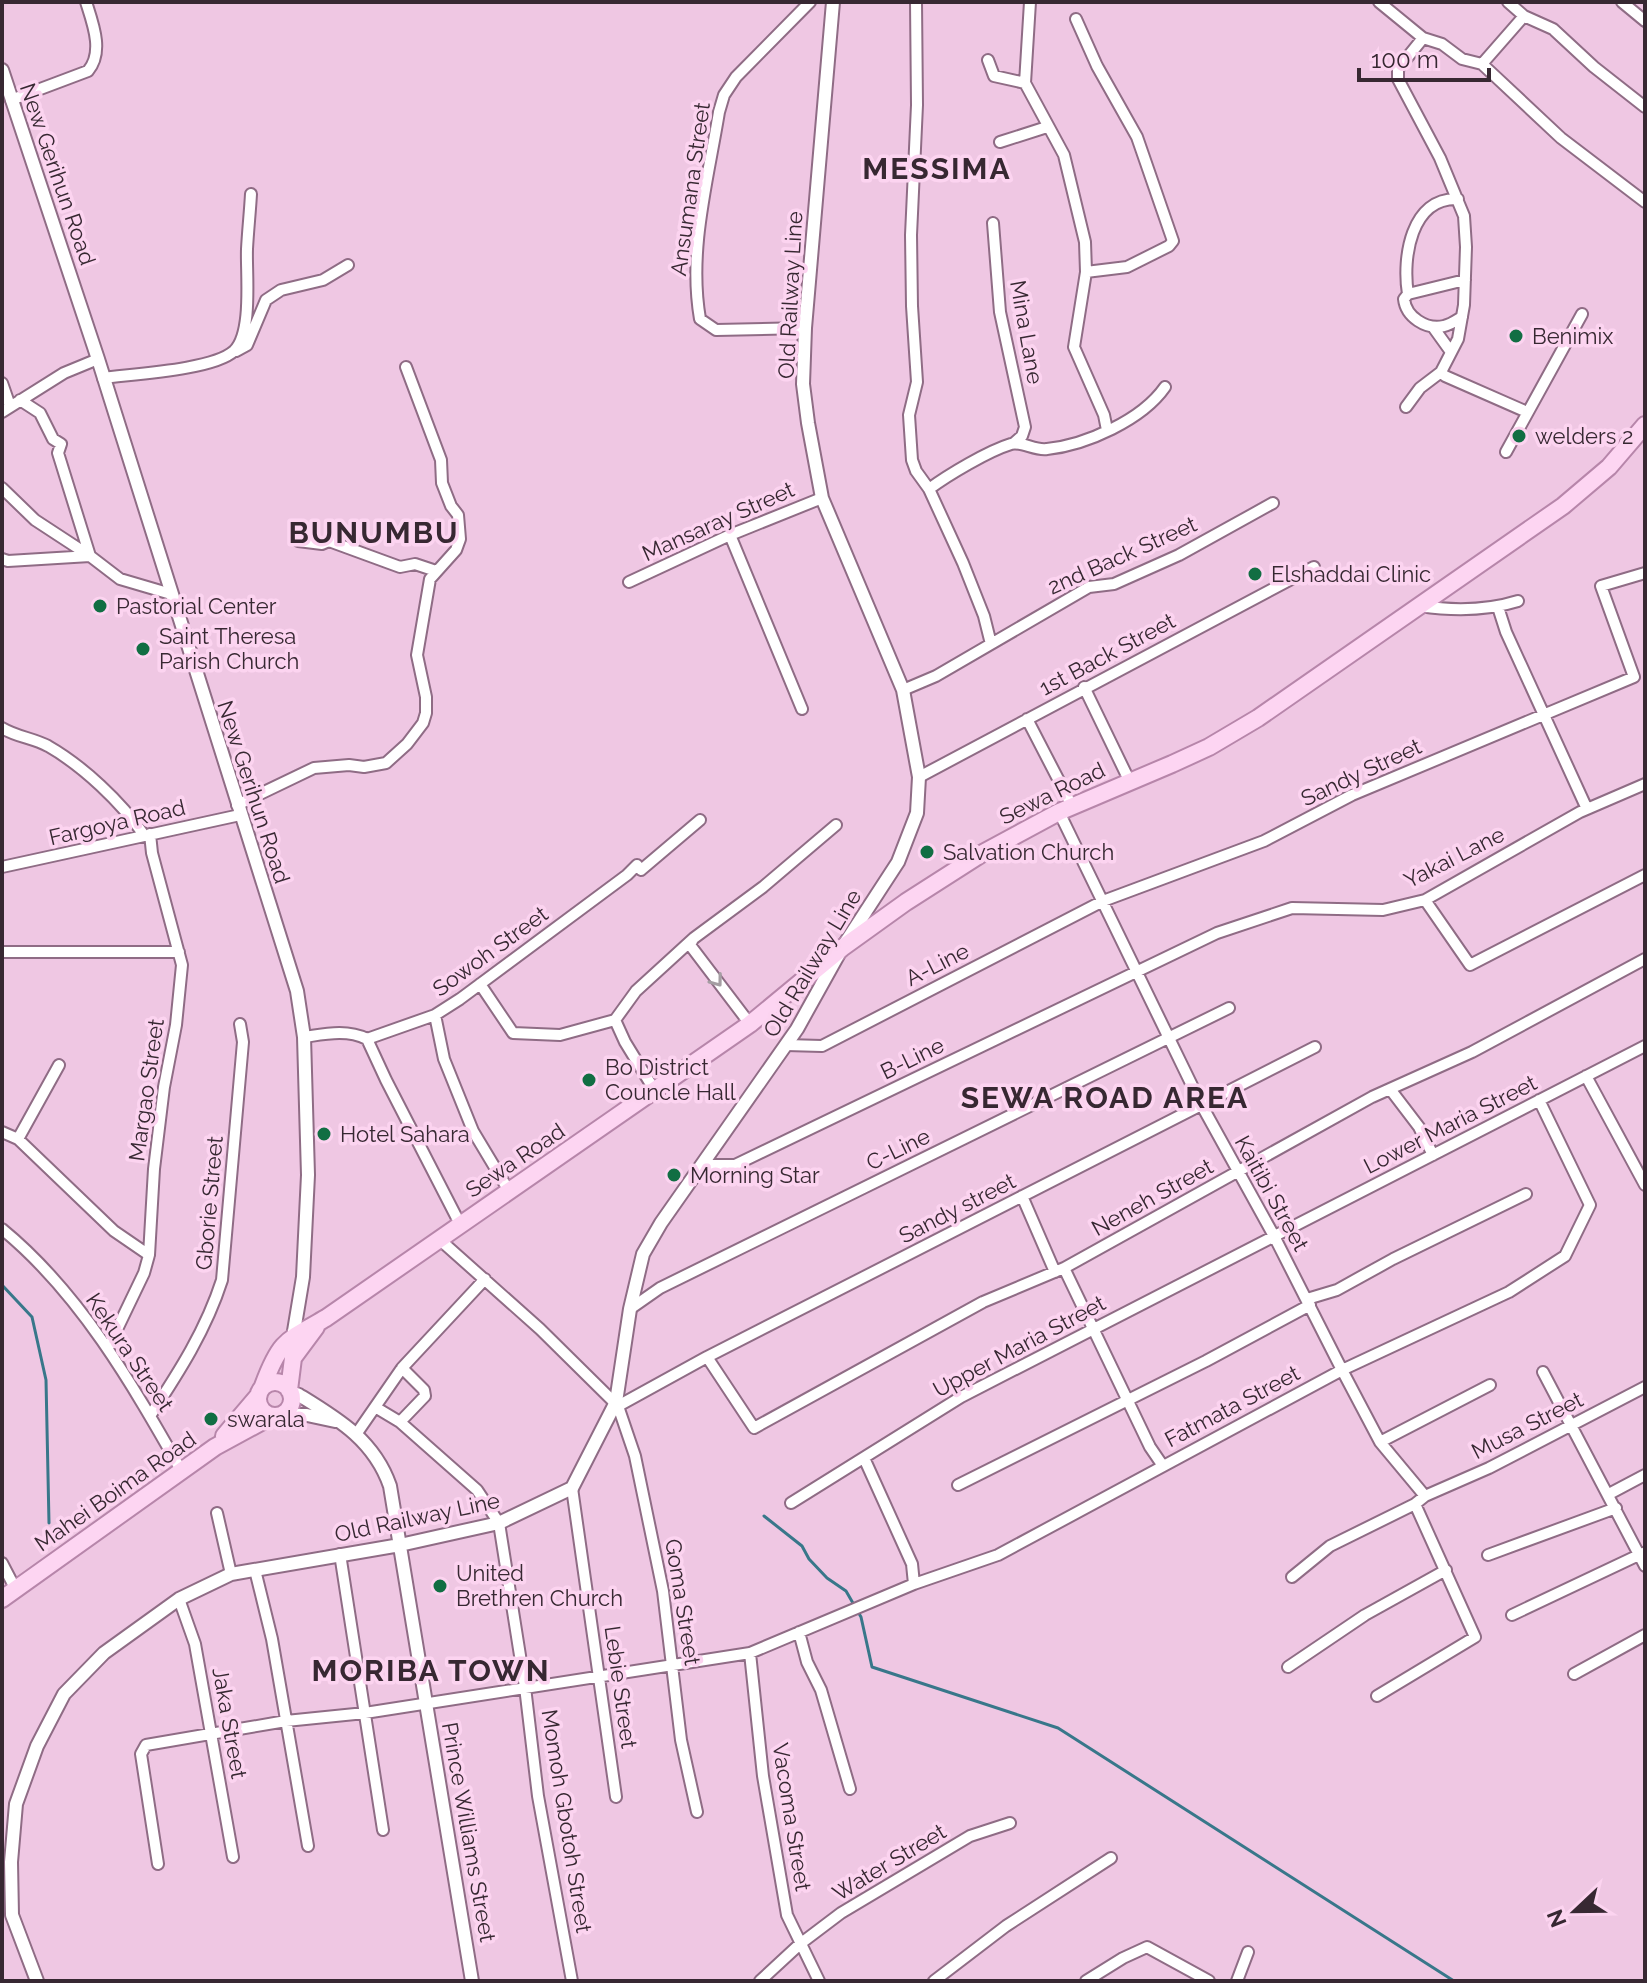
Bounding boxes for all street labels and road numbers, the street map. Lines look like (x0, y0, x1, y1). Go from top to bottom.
street label: New Gerihun Road (15, 80, 101, 268)
street label: Ansumana Street (665, 100, 715, 277)
street label: Old Railway Line (773, 210, 807, 380)
street label: Mina Lane (1005, 278, 1049, 386)
street label: Mansaray Street (638, 476, 799, 566)
street label: 2nd Back Street (1043, 510, 1201, 600)
street label: 1st Back Street (1035, 607, 1180, 701)
street label: New Gerihun Road (212, 697, 296, 887)
street label: Sandy Street (1297, 733, 1426, 811)
street label: Sewa Road (995, 756, 1109, 830)
street label: Fargoya Road (46, 794, 188, 850)
street label: Yakai Lane (1400, 821, 1508, 893)
street label: Old Railway Line (758, 884, 866, 1042)
street label: Sowoh Street (427, 900, 553, 1002)
street label: A-Line (901, 937, 973, 991)
street label: Margao Street (123, 1016, 169, 1163)
street label: B-Line (876, 1032, 948, 1084)
street label: Lower Maria Street (1359, 1069, 1541, 1179)
street label: Sewa Road (461, 1117, 569, 1203)
street label: C-Line (862, 1122, 934, 1176)
street label: Kaitibi Street (1230, 1131, 1315, 1256)
street label: Gborie Street (190, 1134, 228, 1271)
street label: Neneh Street (1087, 1153, 1218, 1241)
street label: Sandy street (894, 1167, 1020, 1248)
street label: Kekura Street (81, 1288, 180, 1417)
street label: Upper Maria Street (928, 1289, 1110, 1402)
street label: Fatmata Street (1160, 1359, 1304, 1452)
street label: Musa Street (1467, 1386, 1588, 1464)
street label: Mahei Boima Road (30, 1426, 200, 1556)
street label: Old Railway Line (332, 1487, 502, 1547)
street label: Goma Street (660, 1537, 706, 1668)
street label: Lebie Street (600, 1624, 643, 1751)
street label: Jaka Street (207, 1665, 253, 1781)
street label: Momoh Gbotoh Street (536, 1707, 598, 1935)
street label: Prince Williams Street (437, 1720, 501, 1945)
street label: Vacoma Street (767, 1741, 817, 1894)
street label: Water Street (828, 1818, 951, 1906)

